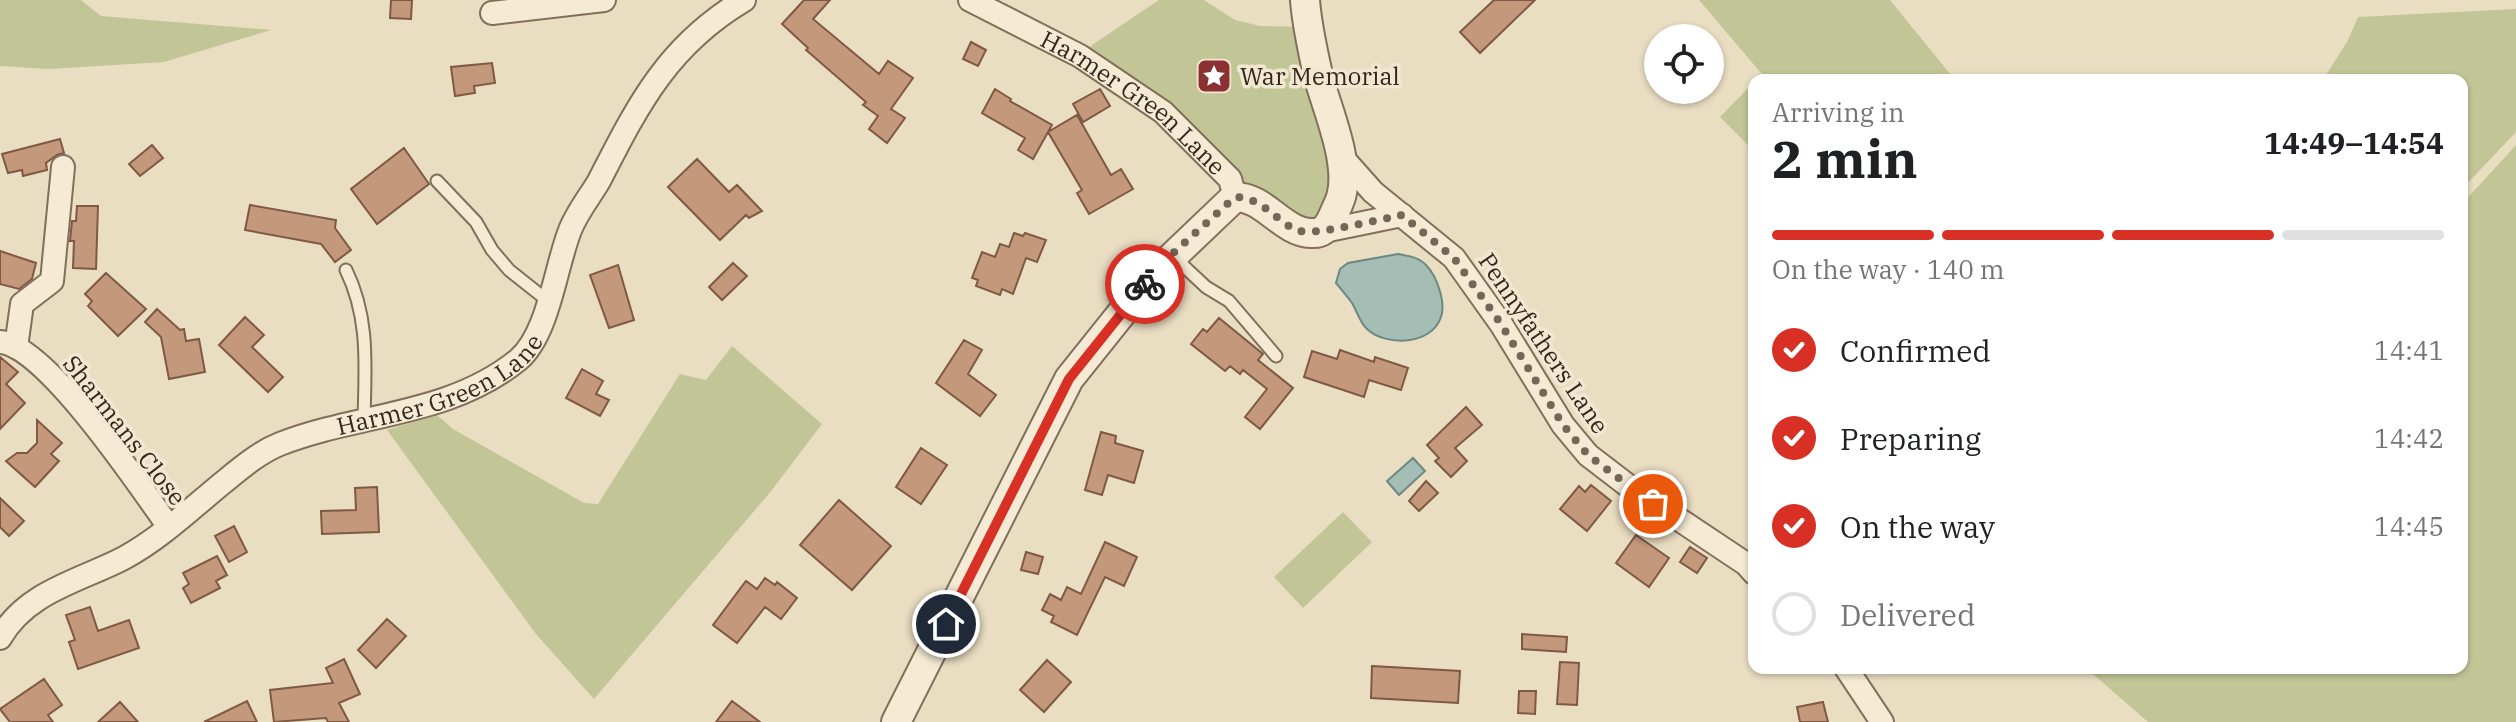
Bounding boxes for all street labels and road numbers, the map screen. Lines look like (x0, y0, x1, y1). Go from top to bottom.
street label: Harmer Green Lane (1035, 23, 1233, 182)
street label: Pennyfathers Lane (1472, 246, 1616, 440)
street label: Harmer Green Lane (333, 328, 550, 442)
street label: Sharmans Close (56, 348, 194, 512)

